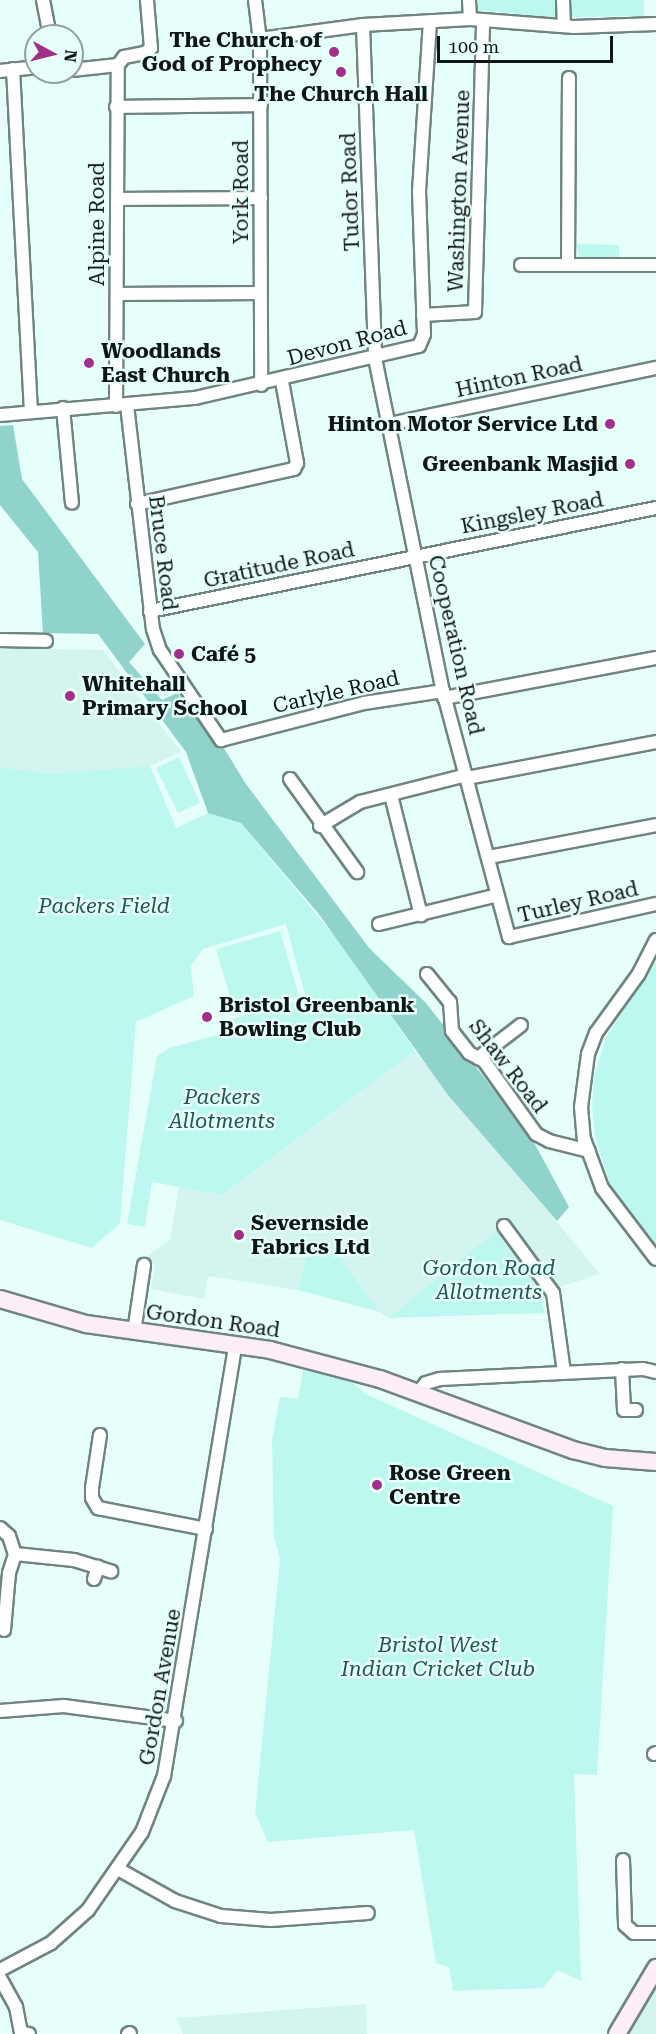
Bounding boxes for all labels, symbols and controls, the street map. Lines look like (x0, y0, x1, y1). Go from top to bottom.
north arrow (24, 24, 84, 84)
scale bar (440, 24, 616, 62)
place label: The Church of God of Prophecy (142, 27, 322, 77)
text: 100 m (448, 36, 499, 57)
marker: The Church of God of Prophecy (327, 45, 341, 59)
text: N (60, 49, 81, 63)
marker: The Church Hall (334, 65, 348, 79)
place label: The Church Hall (254, 81, 428, 107)
street label: Washington Avenue (443, 89, 475, 293)
street label: Tudor Road (335, 132, 365, 252)
street label: York Road (228, 140, 254, 244)
street label: Alpine Road (84, 162, 110, 286)
street label: Devon Road (284, 315, 410, 371)
place label: Woodlands East Church (101, 338, 230, 388)
street label: Hinton Road (453, 351, 585, 403)
marker: Woodlands East Church (82, 356, 96, 370)
place label: Hinton Motor Service Ltd (328, 411, 598, 437)
marker: Hinton Motor Service Ltd (603, 417, 617, 431)
place label: Greenbank Masjid (422, 451, 618, 477)
marker: Greenbank Masjid (623, 457, 637, 471)
street label: Kingsley Road (459, 487, 605, 539)
street label: Bruce Road (143, 494, 183, 612)
street label: Gratitude Road (201, 537, 357, 593)
street label: Cooperation Road (423, 553, 489, 737)
place label: Café 5 (191, 641, 256, 667)
marker: Café 5 (172, 647, 186, 661)
street label: Carlyle Road (270, 665, 402, 719)
place label: Whitehall Primary School (82, 671, 247, 721)
marker: Whitehall Primary School (63, 689, 77, 703)
street label: Turley Road (515, 876, 641, 928)
park label: Packers Field (38, 893, 170, 919)
place label: Bristol Greenbank Bowling Club (219, 992, 415, 1042)
marker: Bristol Greenbank Bowling Club (200, 1010, 214, 1024)
street label: Shaw Road (464, 1014, 552, 1118)
park label: Packers Allotments (169, 1084, 275, 1134)
place label: Severnside Fabrics Ltd (251, 1210, 370, 1260)
marker: Severnside Fabrics Ltd (232, 1228, 246, 1242)
park label: Gordon Road Allotments (423, 1255, 555, 1305)
street label: Gordon Road (144, 1299, 282, 1343)
place label: Rose Green Centre (389, 1460, 511, 1510)
marker: Rose Green Centre (370, 1478, 384, 1492)
street label: Gordon Avenue (134, 1607, 186, 1767)
park label: Bristol West Indian Cricket Club (341, 1632, 535, 1682)

